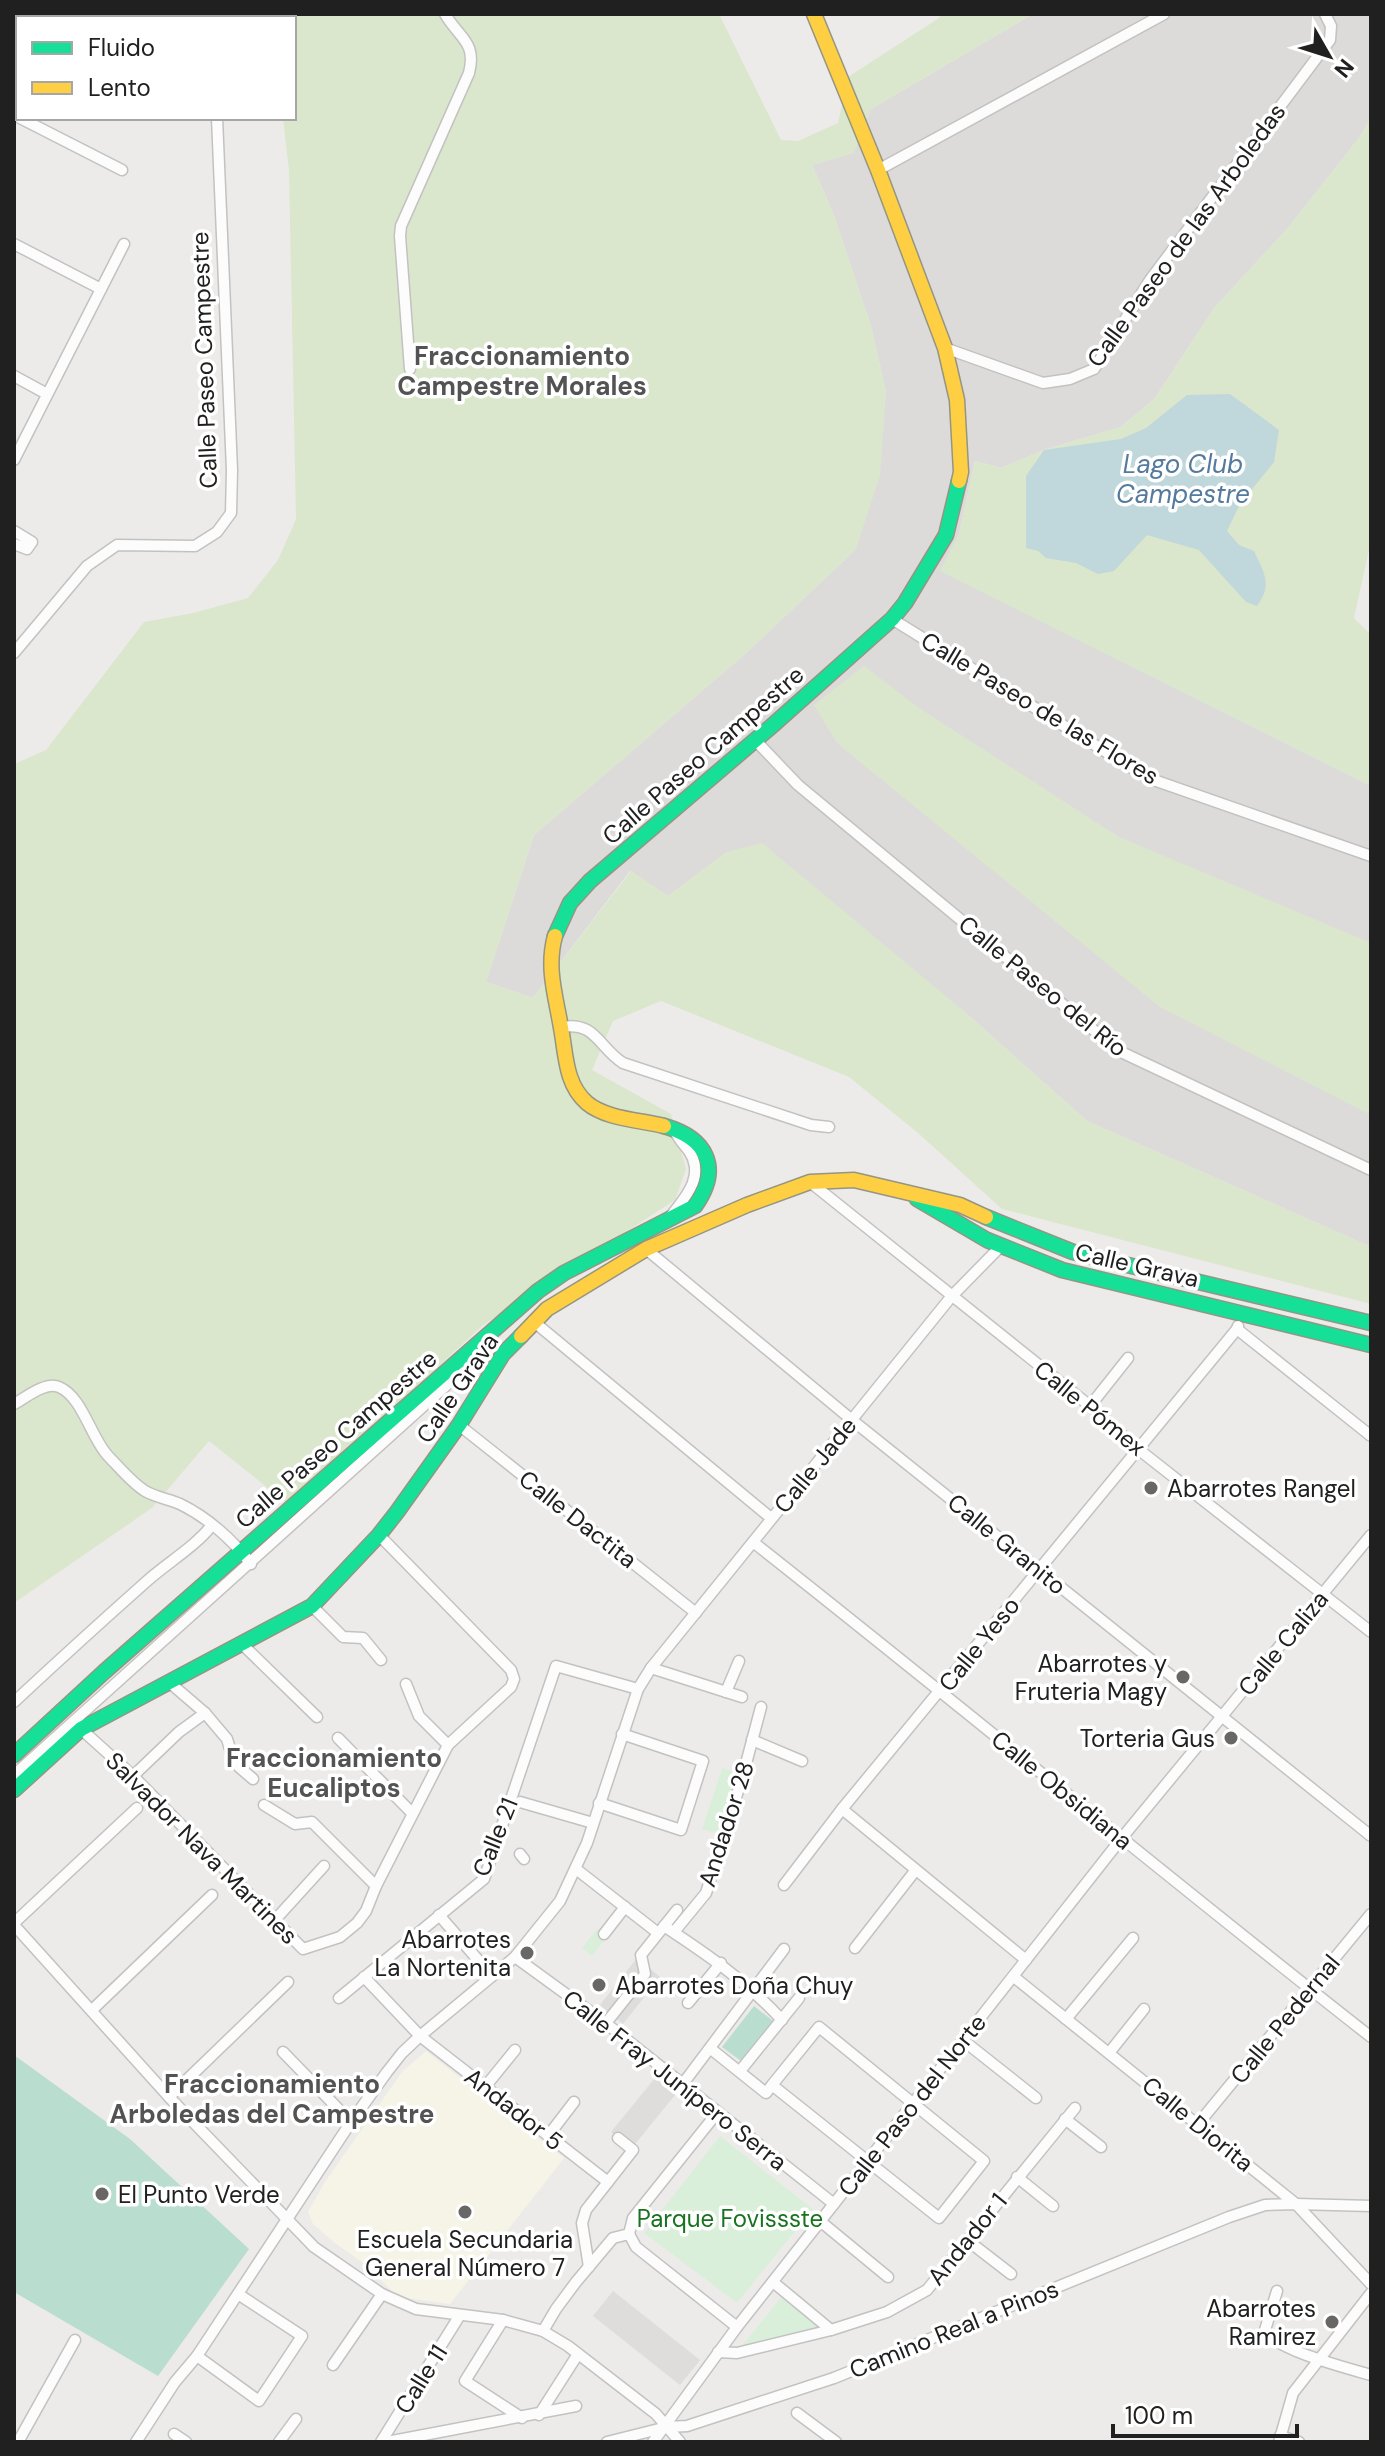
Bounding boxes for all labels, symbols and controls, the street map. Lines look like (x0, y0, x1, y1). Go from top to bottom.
legend (16, 16, 296, 120)
north arrow (1289, 16, 1369, 96)
text: Fluido (88, 32, 155, 63)
text: N (1328, 53, 1360, 84)
text: Lento (88, 72, 151, 103)
street label: Calle Paseo de las Arboledas (1080, 97, 1292, 373)
street label: Calle Paseo Campestre (184, 231, 224, 489)
district label: Fraccionamiento Campestre Morales (397, 339, 647, 403)
water label: Lago Club Campestre (1116, 447, 1250, 511)
street label: Calle Paseo de las Flores (915, 625, 1165, 791)
street label: Calle Paseo Campestre (596, 659, 810, 851)
street label: Calle Paseo del Río (952, 909, 1134, 1063)
street label: Calle Grava (1072, 1236, 1202, 1294)
street label: Calle Grava (409, 1327, 505, 1449)
street label: Calle Paseo Campestre (229, 1343, 443, 1535)
street label: Calle Pómex (1028, 1354, 1152, 1463)
street label: Calle Jade (767, 1411, 863, 1519)
street label: Calle Dactita (513, 1463, 643, 1575)
place label: Abarrotes Rangel (1167, 1473, 1356, 1504)
marker: Abarrotes Rangel (1142, 1479, 1160, 1497)
street label: Calle Granito (941, 1487, 1073, 1601)
street label: Calle Caliza (1231, 1584, 1335, 1702)
street label: Calle Yeso (931, 1590, 1027, 1698)
place label: Abarrotes y Fruteria Magy (1015, 1648, 1167, 1707)
marker: Abarrotes y Fruteria Magy (1174, 1668, 1192, 1686)
street label: Calle Obsidiana (985, 1723, 1139, 1857)
place label: Torteria Gus (1080, 1723, 1215, 1754)
marker: Torteria Gus (1222, 1729, 1240, 1747)
district label: Fraccionamiento Eucaliptos (226, 1741, 442, 1805)
street label: Salvador Nava Martines (99, 1745, 305, 1951)
street label: Andador 28 (691, 1757, 761, 1891)
street label: Calle 21 (465, 1793, 525, 1881)
place label: Abarrotes La Nortenita (375, 1924, 511, 1983)
marker: Abarrotes La Nortenita (518, 1944, 536, 1962)
street label: Calle Pedernal (1223, 1948, 1347, 2090)
place label: Abarrotes Doña Chuy (615, 1970, 853, 2001)
marker: Abarrotes Doña Chuy (590, 1976, 608, 1994)
street label: Calle Fray Junípero Serra (557, 1983, 793, 2177)
street label: Calle Paso del Norte (831, 2008, 993, 2202)
street label: Andador 5 (458, 2061, 570, 2157)
district label: Fraccionamiento Arboledas del Campestre (110, 2067, 434, 2131)
street label: Calle Diorita (1136, 2070, 1260, 2178)
place label: El Punto Verde (118, 2179, 280, 2210)
marker: El Punto Verde (93, 2185, 111, 2203)
street label: Andador 1 (920, 2187, 1014, 2291)
marker: Escuela Secundaria General Número 7 (456, 2203, 474, 2221)
park label: Parque Fovissste (637, 2203, 823, 2234)
place label: Escuela Secundaria General Número 7 (357, 2224, 573, 2283)
street label: Camino Real a Pinos (845, 2273, 1063, 2385)
place label: Abarrotes Ramirez (1206, 2293, 1316, 2352)
marker: Abarrotes Ramirez (1323, 2313, 1341, 2331)
street label: Calle 11 (388, 2339, 454, 2419)
scale bar (1113, 2388, 1297, 2438)
text: 100 m (1125, 2400, 1193, 2431)

